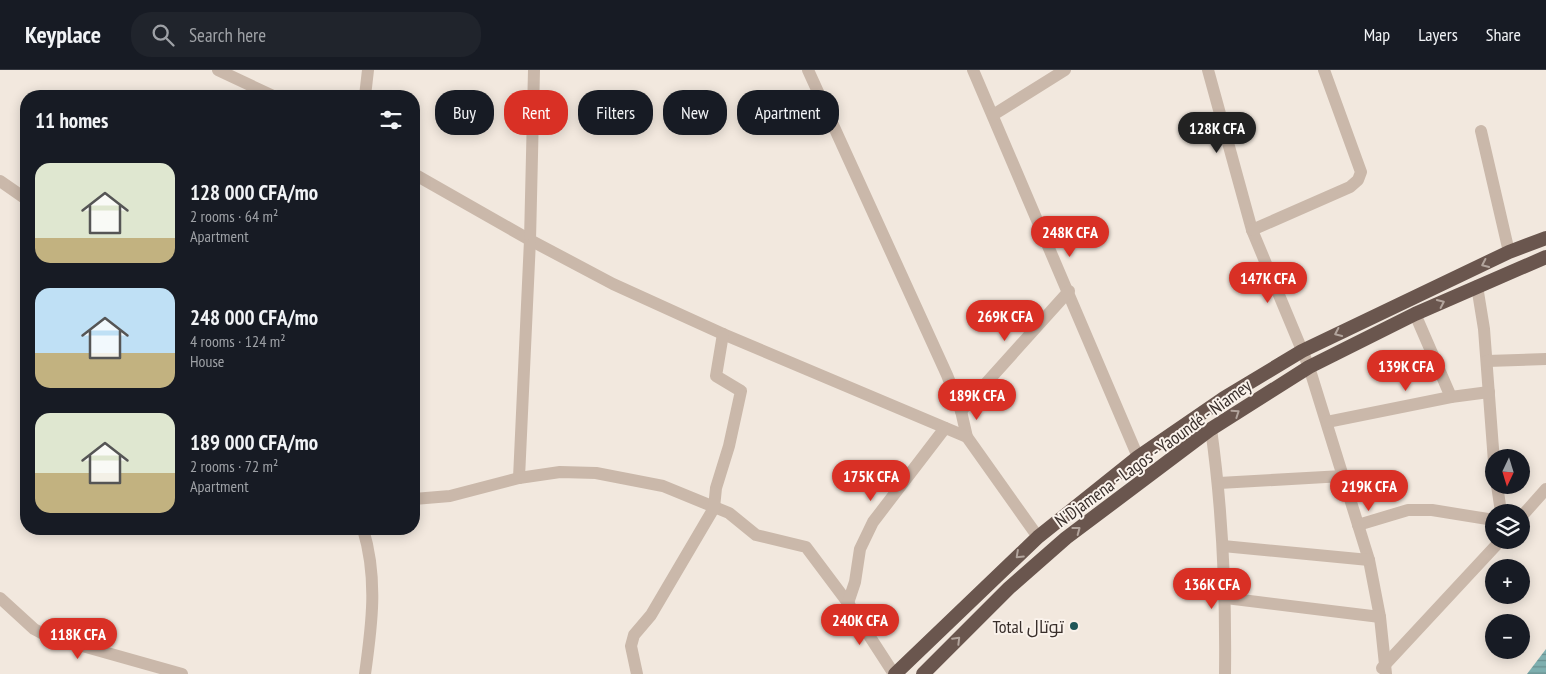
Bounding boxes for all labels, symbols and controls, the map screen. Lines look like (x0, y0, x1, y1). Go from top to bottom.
search box (131, 12, 481, 57)
text: Keyplace (25, 19, 101, 50)
icon: search (149, 21, 177, 49)
text: Search here (189, 23, 266, 47)
text: Map (1364, 23, 1390, 46)
text: Layers (1418, 23, 1458, 46)
text: Share (1486, 23, 1521, 46)
chip: Buy (435, 90, 494, 135)
chip: Rent (504, 90, 568, 135)
chip: Filters (578, 90, 653, 135)
chip: New (663, 90, 727, 135)
chip: Apartment (737, 90, 839, 135)
icon: filters (377, 106, 405, 134)
text: 11 homes (35, 107, 108, 134)
pin: 128K CFA (1165, 112, 1269, 154)
text: 128K CFA (1189, 118, 1245, 138)
text: 128 000 CFA/mo (190, 179, 318, 206)
icon: home (75, 183, 135, 243)
text: 2 rooms · 64 m² (190, 206, 278, 226)
pin: 248K CFA (1018, 216, 1122, 258)
text: 248K CFA (1042, 222, 1098, 242)
text: Apartment (190, 226, 249, 246)
one-way arrow (1481, 257, 1490, 268)
pin: 147K CFA (1216, 262, 1320, 304)
text: 147K CFA (1240, 268, 1296, 288)
one-way arrow (1435, 299, 1444, 309)
pin: 269K CFA (953, 300, 1057, 342)
text: 248 000 CFA/mo (190, 304, 318, 331)
text: 269K CFA (977, 306, 1033, 326)
icon: home (75, 308, 135, 368)
one-way arrow (1334, 327, 1343, 338)
text: 4 rooms · 124 m² (190, 331, 286, 351)
pin: 139K CFA (1354, 350, 1458, 392)
text: House (190, 351, 224, 371)
text: 139K CFA (1378, 356, 1434, 376)
street label: N'Djamena - Lagos - Yaoundé - Niamey (1050, 374, 1256, 532)
pin: 189K CFA (925, 378, 1029, 421)
text: 189K CFA (949, 385, 1005, 405)
one-way arrow (1230, 410, 1240, 419)
text: 189 000 CFA/mo (190, 429, 318, 456)
icon: home (75, 433, 135, 493)
north arrow (1485, 449, 1530, 494)
map controls (1485, 449, 1530, 659)
text: 2 rooms · 72 m² (190, 456, 278, 476)
pin: 175K CFA (819, 460, 923, 502)
text: 175K CFA (843, 466, 899, 486)
pin: 219K CFA (1317, 470, 1421, 512)
text: Apartment (190, 476, 249, 496)
text: 219K CFA (1341, 476, 1397, 496)
button: layers (1485, 504, 1530, 549)
one-way arrow (1071, 527, 1081, 536)
one-way arrow (1015, 549, 1024, 558)
button: + (1485, 559, 1530, 604)
pin: 136K CFA (1160, 568, 1264, 610)
text: 136K CFA (1184, 574, 1240, 594)
pin: 240K CFA (808, 604, 912, 646)
text: 240K CFA (832, 610, 888, 630)
button: − (1485, 614, 1530, 659)
place label: Total توتال (993, 615, 1064, 638)
pin: 118K CFA (26, 618, 130, 660)
marker: Total توتال (1068, 620, 1080, 632)
text: 118K CFA (50, 624, 106, 644)
one-way arrow (952, 636, 961, 645)

